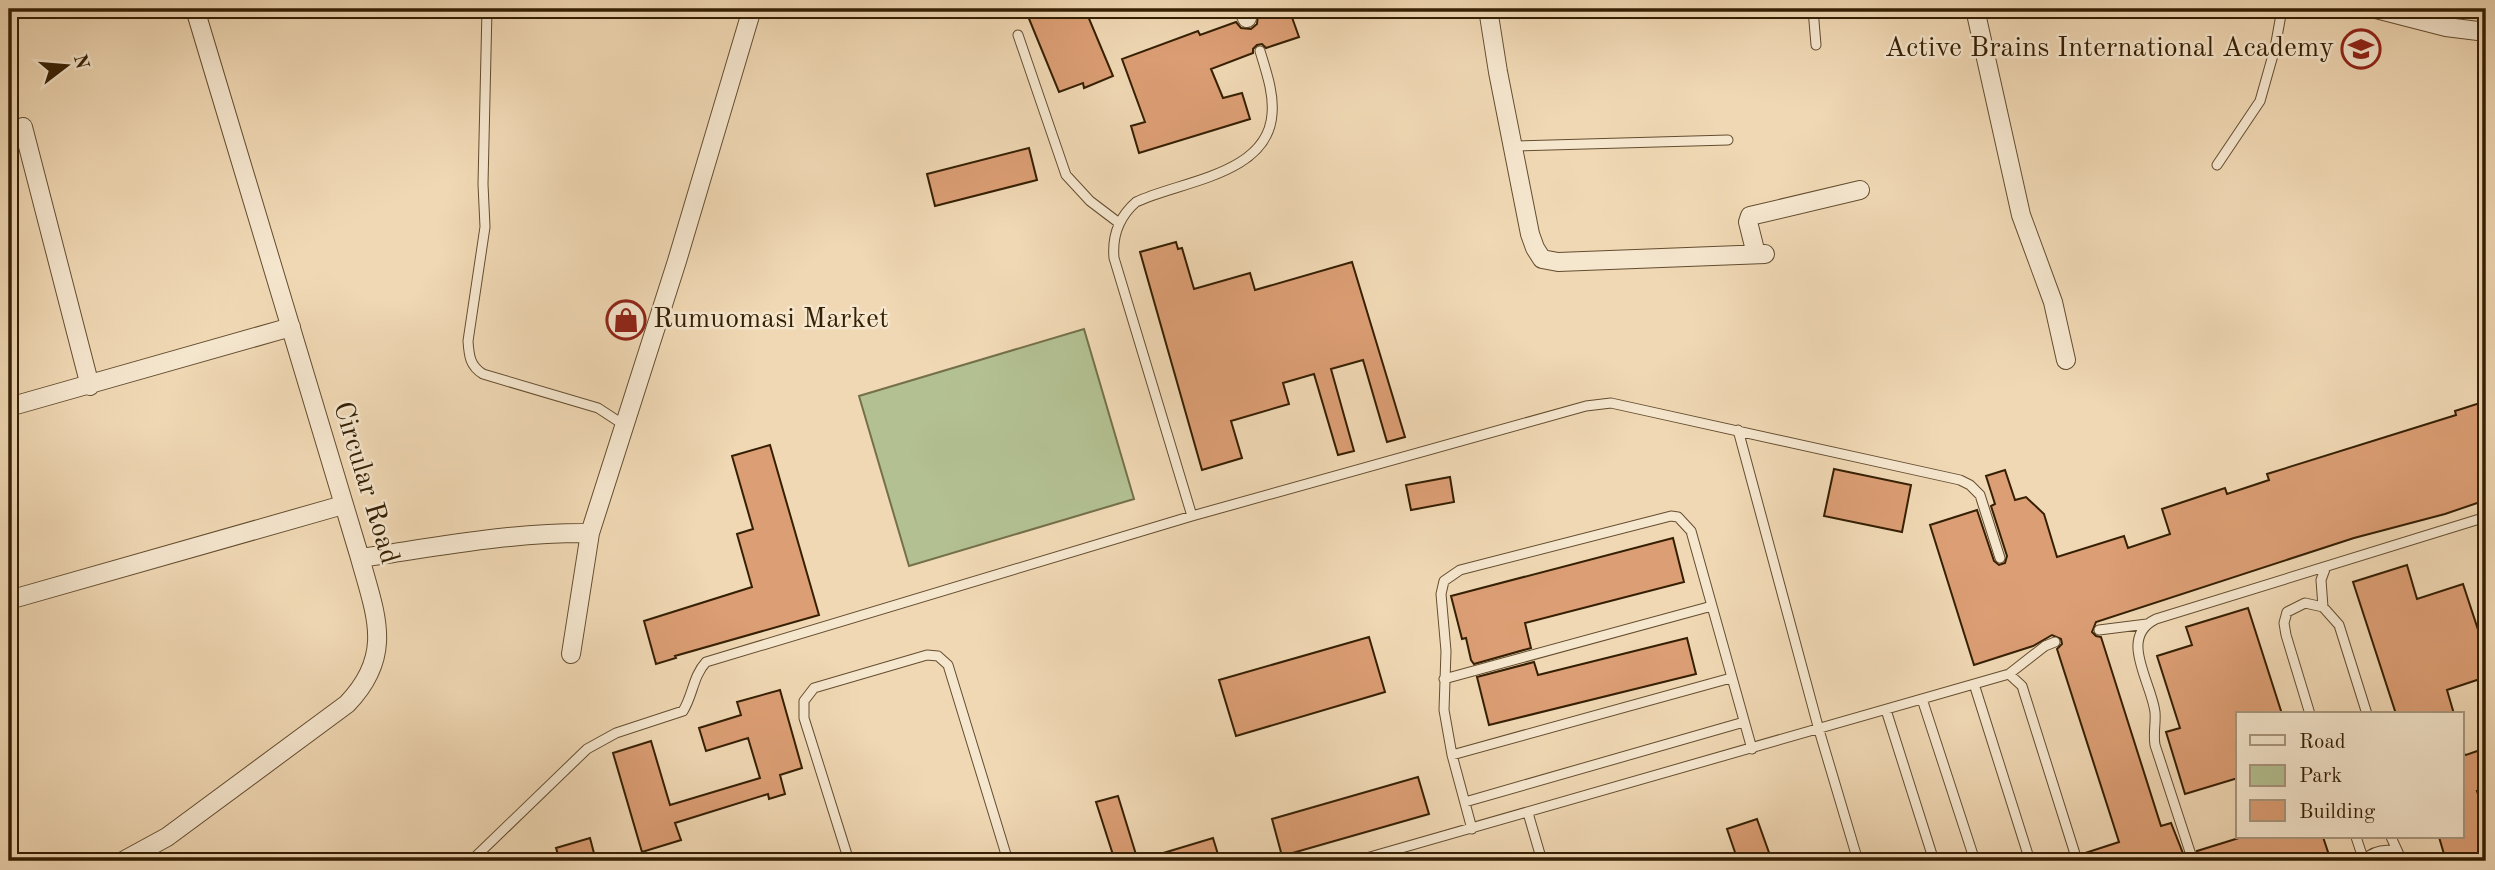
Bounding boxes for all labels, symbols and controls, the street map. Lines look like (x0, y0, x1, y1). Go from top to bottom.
school or university icon: Active Brains International Academy (2340, 28, 2382, 70)
north arrow (32, 32, 102, 102)
place label: Active Brains International Academy (1885, 35, 2334, 63)
text: N (69, 52, 91, 72)
shop icon: Rumuomasi Market (605, 299, 647, 341)
place label: Rumuomasi Market (653, 306, 889, 334)
street label: Circular Road (327, 399, 403, 567)
legend (2236, 712, 2464, 838)
text: Road (2299, 732, 2346, 753)
text: Park (2299, 766, 2342, 787)
text: Building (2299, 802, 2376, 823)

